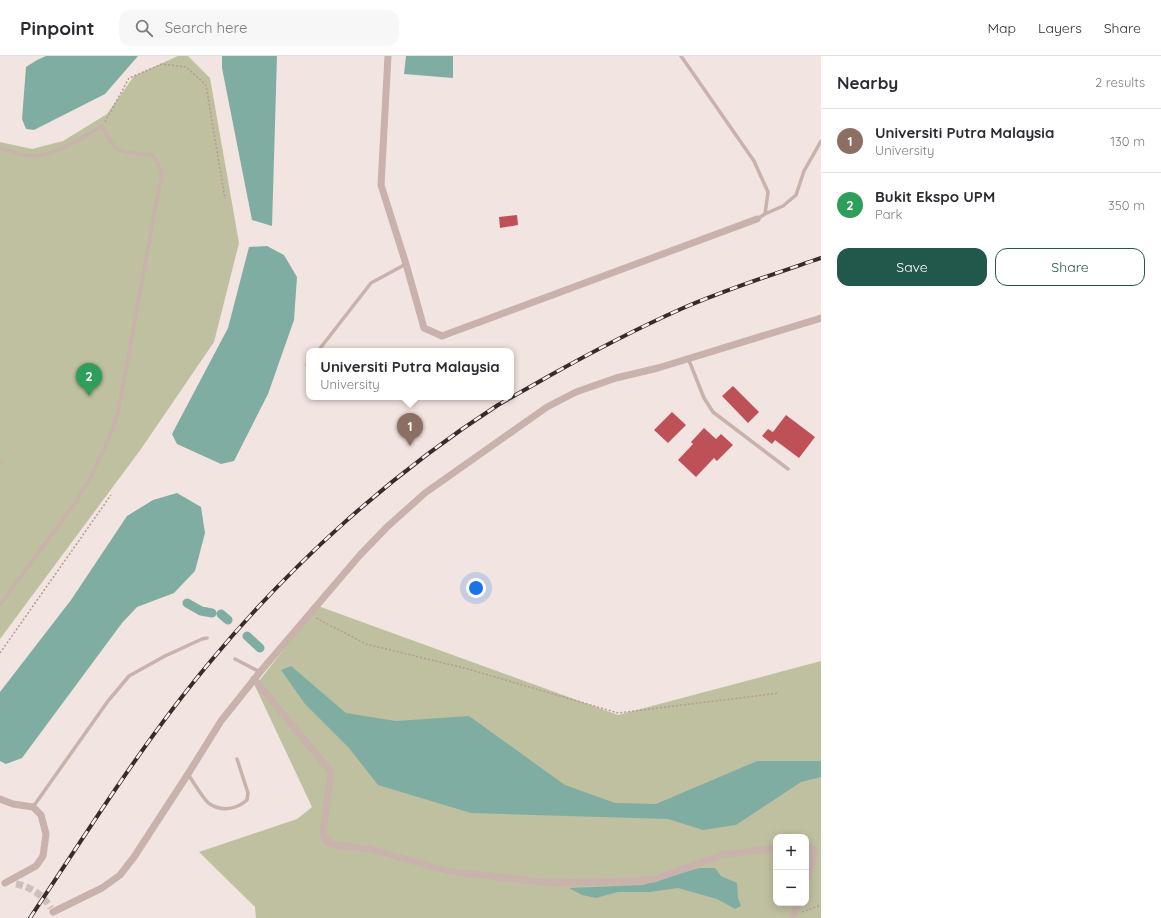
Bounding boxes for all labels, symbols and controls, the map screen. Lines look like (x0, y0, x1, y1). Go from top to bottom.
search box (119, 10, 399, 46)
text: Pinpoint (20, 16, 95, 40)
icon: search (133, 17, 155, 39)
text: Search here (165, 18, 247, 37)
text: Map (987, 19, 1016, 37)
text: Layers (1038, 19, 1082, 37)
text: Share (1104, 19, 1141, 37)
text: Nearby (837, 72, 898, 93)
text: 2 results (1095, 74, 1145, 90)
text: Universiti Putra Malaysia (875, 123, 1054, 142)
text: 1 (847, 133, 853, 149)
text: 130 m (1110, 133, 1145, 149)
text: University (875, 142, 934, 158)
text: Bukit Ekspo UPM (875, 187, 995, 206)
text: 2 (846, 197, 854, 213)
text: 350 m (1108, 197, 1145, 213)
text: Park (875, 206, 903, 222)
button: Save (837, 248, 987, 286)
button: Share (995, 248, 1145, 286)
popup (306, 348, 514, 400)
text: Universiti Putra Malaysia (320, 357, 500, 376)
pin: 2 (76, 363, 102, 396)
text: University (320, 376, 380, 392)
pin: 1 (397, 413, 423, 446)
your location (466, 578, 486, 598)
map controls (773, 834, 809, 906)
button: + (773, 834, 809, 870)
button: − (773, 870, 809, 906)

